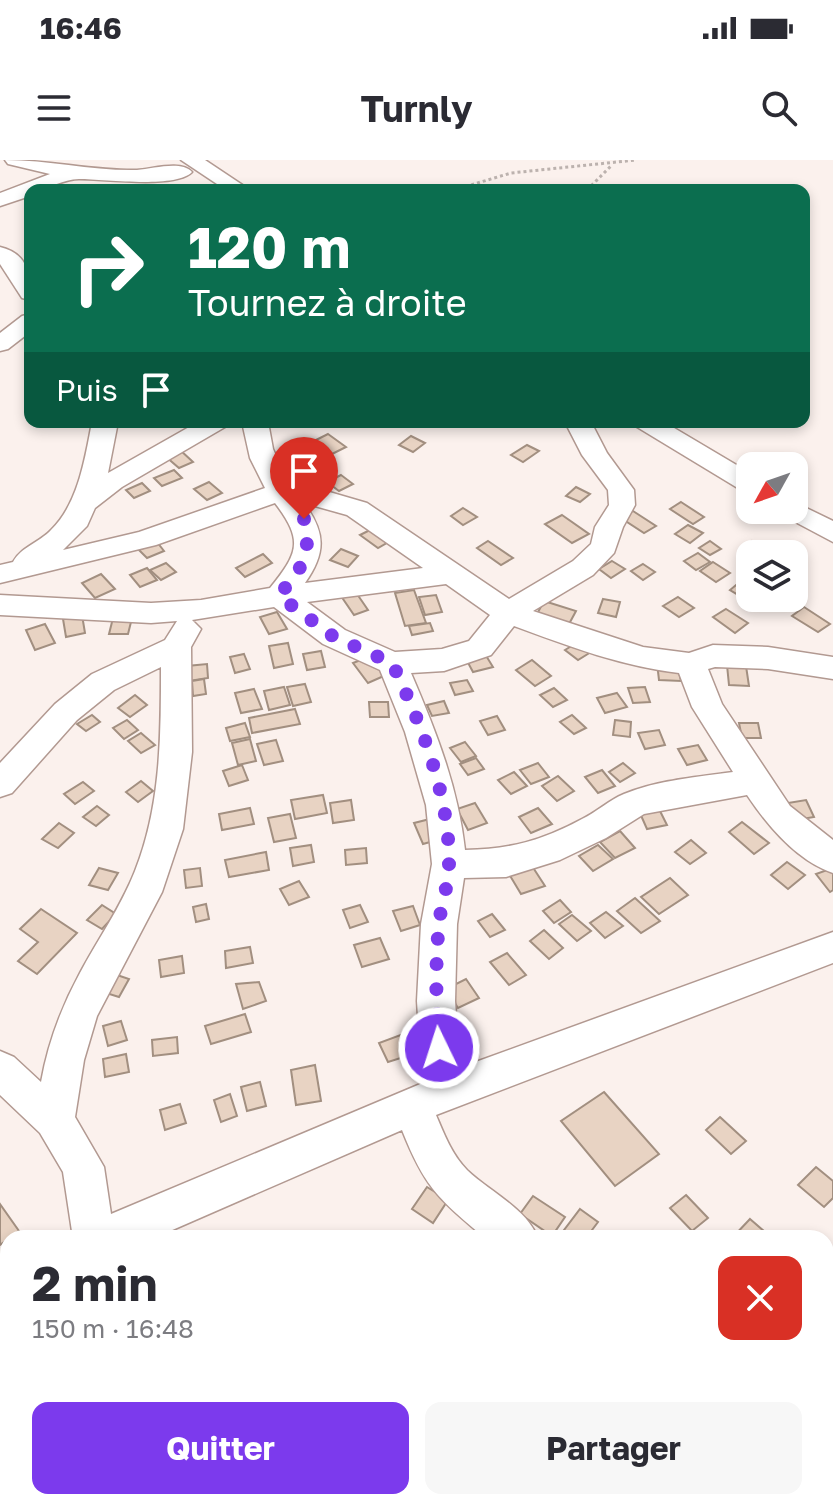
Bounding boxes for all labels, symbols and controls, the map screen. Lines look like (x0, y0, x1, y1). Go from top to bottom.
text: 16:46 (40, 10, 122, 46)
icon: menu (32, 86, 76, 130)
icon: search (757, 86, 801, 130)
text: Turnly (360, 87, 473, 130)
text: 120 m (188, 213, 350, 280)
icon: right (56, 216, 160, 320)
text: Tournez à droite (188, 281, 467, 324)
icon: arrive (134, 368, 178, 412)
text: Puis (56, 372, 118, 408)
pin (270, 437, 338, 519)
icon: arrive (282, 449, 326, 493)
north arrow (736, 452, 808, 524)
map controls (736, 452, 808, 612)
button: layers (736, 540, 808, 612)
position arrow (397, 1006, 481, 1090)
text: 2 min (32, 1254, 157, 1312)
button: close (718, 1256, 802, 1340)
text: 150 m · 16:48 (32, 1313, 194, 1344)
button: Quitter (32, 1402, 409, 1494)
button: Partager (425, 1402, 802, 1494)

